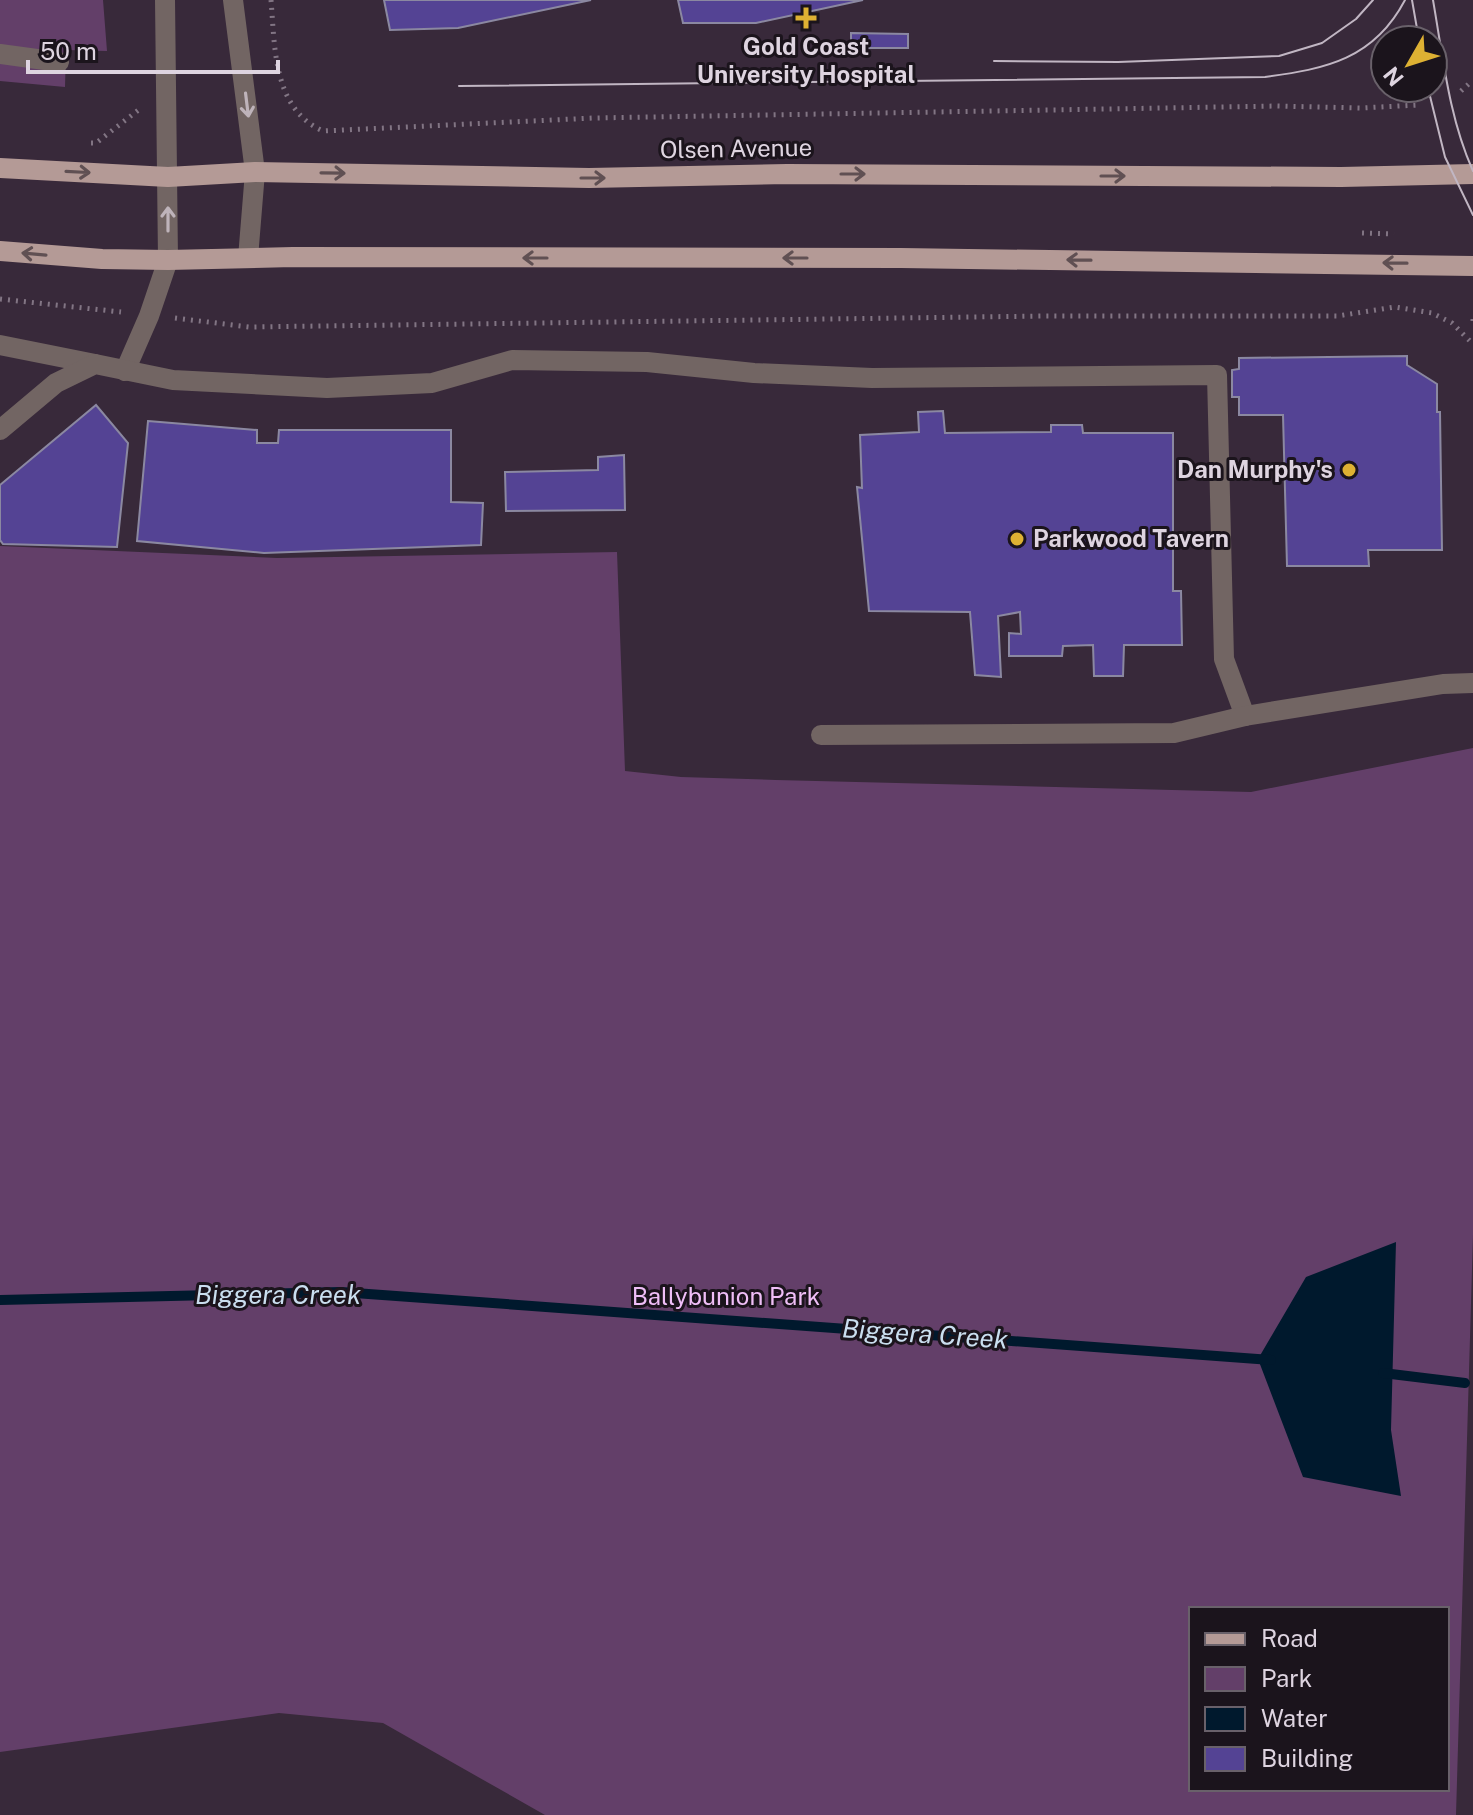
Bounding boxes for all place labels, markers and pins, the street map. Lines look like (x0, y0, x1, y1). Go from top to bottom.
marker: Gold Coast University Hospital (795, 7, 817, 29)
place label: Gold Coast University Hospital (697, 32, 915, 88)
place label: Dan Murphy's (1177, 455, 1333, 483)
marker: Dan Murphy's (1340, 461, 1358, 479)
place label: Parkwood Tavern (1033, 524, 1229, 552)
marker: Parkwood Tavern (1008, 530, 1026, 548)

